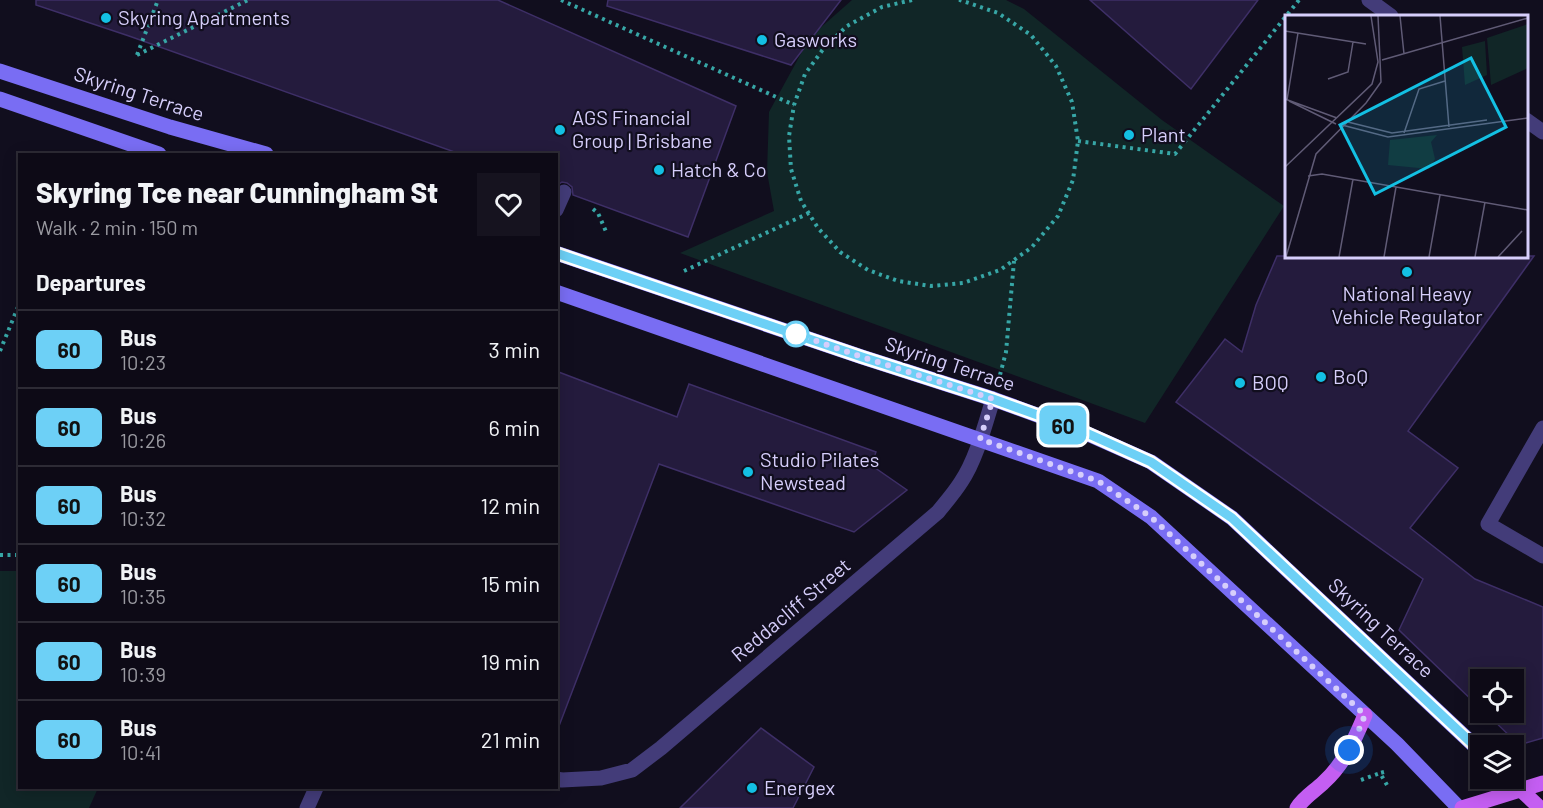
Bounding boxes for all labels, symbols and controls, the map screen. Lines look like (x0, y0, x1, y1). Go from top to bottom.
place label: Skyring Apartments (118, 5, 290, 29)
marker: Skyring Apartments (99, 11, 113, 25)
inset map (1285, 15, 1528, 258)
place label: Gasworks (774, 27, 857, 51)
marker: Gasworks (755, 33, 769, 47)
street label: Skyring Terrace (71, 61, 207, 125)
place label: AGS Financial Group | Brisbane (572, 105, 712, 152)
place label: Plant (1141, 122, 1186, 146)
marker: AGS Financial Group | Brisbane (553, 123, 567, 137)
marker: Plant (1122, 128, 1136, 142)
place label: Hatch & Co (671, 157, 767, 181)
marker: Hatch & Co (652, 163, 666, 177)
button: heart (477, 173, 540, 236)
text: Skyring Tce near Cunningham St (36, 175, 438, 209)
text: Walk · 2 min · 150 m (36, 215, 198, 239)
marker: National Heavy Vehicle Regulator (1400, 265, 1414, 279)
text: Departures (36, 269, 146, 295)
place label: National Heavy Vehicle Regulator (1331, 281, 1483, 328)
unlabelled marker (783, 321, 809, 347)
text: Bus (120, 324, 157, 350)
street label: Skyring Terrace (882, 331, 1018, 395)
text: 3 min (489, 336, 540, 362)
text: 60 (57, 337, 81, 362)
text: 10:23 (120, 350, 166, 374)
place label: BoQ (1333, 364, 1368, 388)
place label: BOQ (1252, 370, 1288, 394)
marker: BoQ (1314, 370, 1328, 384)
marker: BOQ (1233, 376, 1247, 390)
text: Bus (120, 402, 157, 428)
line badge: 60 (1036, 406, 1090, 444)
text: 60 (1051, 413, 1075, 438)
text: 6 min (489, 414, 540, 440)
text: 60 (57, 415, 81, 440)
text: 10:26 (120, 428, 166, 452)
place label: Studio Pilates Newstead (760, 447, 879, 494)
marker: Studio Pilates Newstead (741, 465, 755, 479)
text: Bus (120, 480, 157, 506)
text: 12 min (480, 492, 540, 518)
text: 60 (57, 493, 81, 518)
text: 10:32 (120, 506, 166, 530)
street label: Reddacliff Street (726, 553, 855, 666)
text: Bus (120, 558, 157, 584)
text: 15 min (481, 570, 540, 596)
text: 60 (57, 571, 81, 596)
street label: Skyring Terrace (1324, 572, 1439, 682)
text: 10:35 (120, 584, 166, 608)
text: Bus (120, 636, 157, 662)
text: 19 min (481, 648, 540, 674)
text: 60 (57, 649, 81, 674)
text: 10:39 (120, 662, 166, 686)
map controls (1470, 669, 1524, 789)
button: locate (1470, 669, 1524, 723)
text: Bus (120, 714, 157, 740)
text: 21 min (481, 726, 540, 752)
text: 60 (57, 727, 81, 752)
your location (1334, 735, 1364, 765)
button: layers (1470, 735, 1524, 789)
text: 10:41 (120, 740, 161, 764)
place label: Energex (764, 775, 836, 799)
marker: Energex (745, 781, 759, 795)

